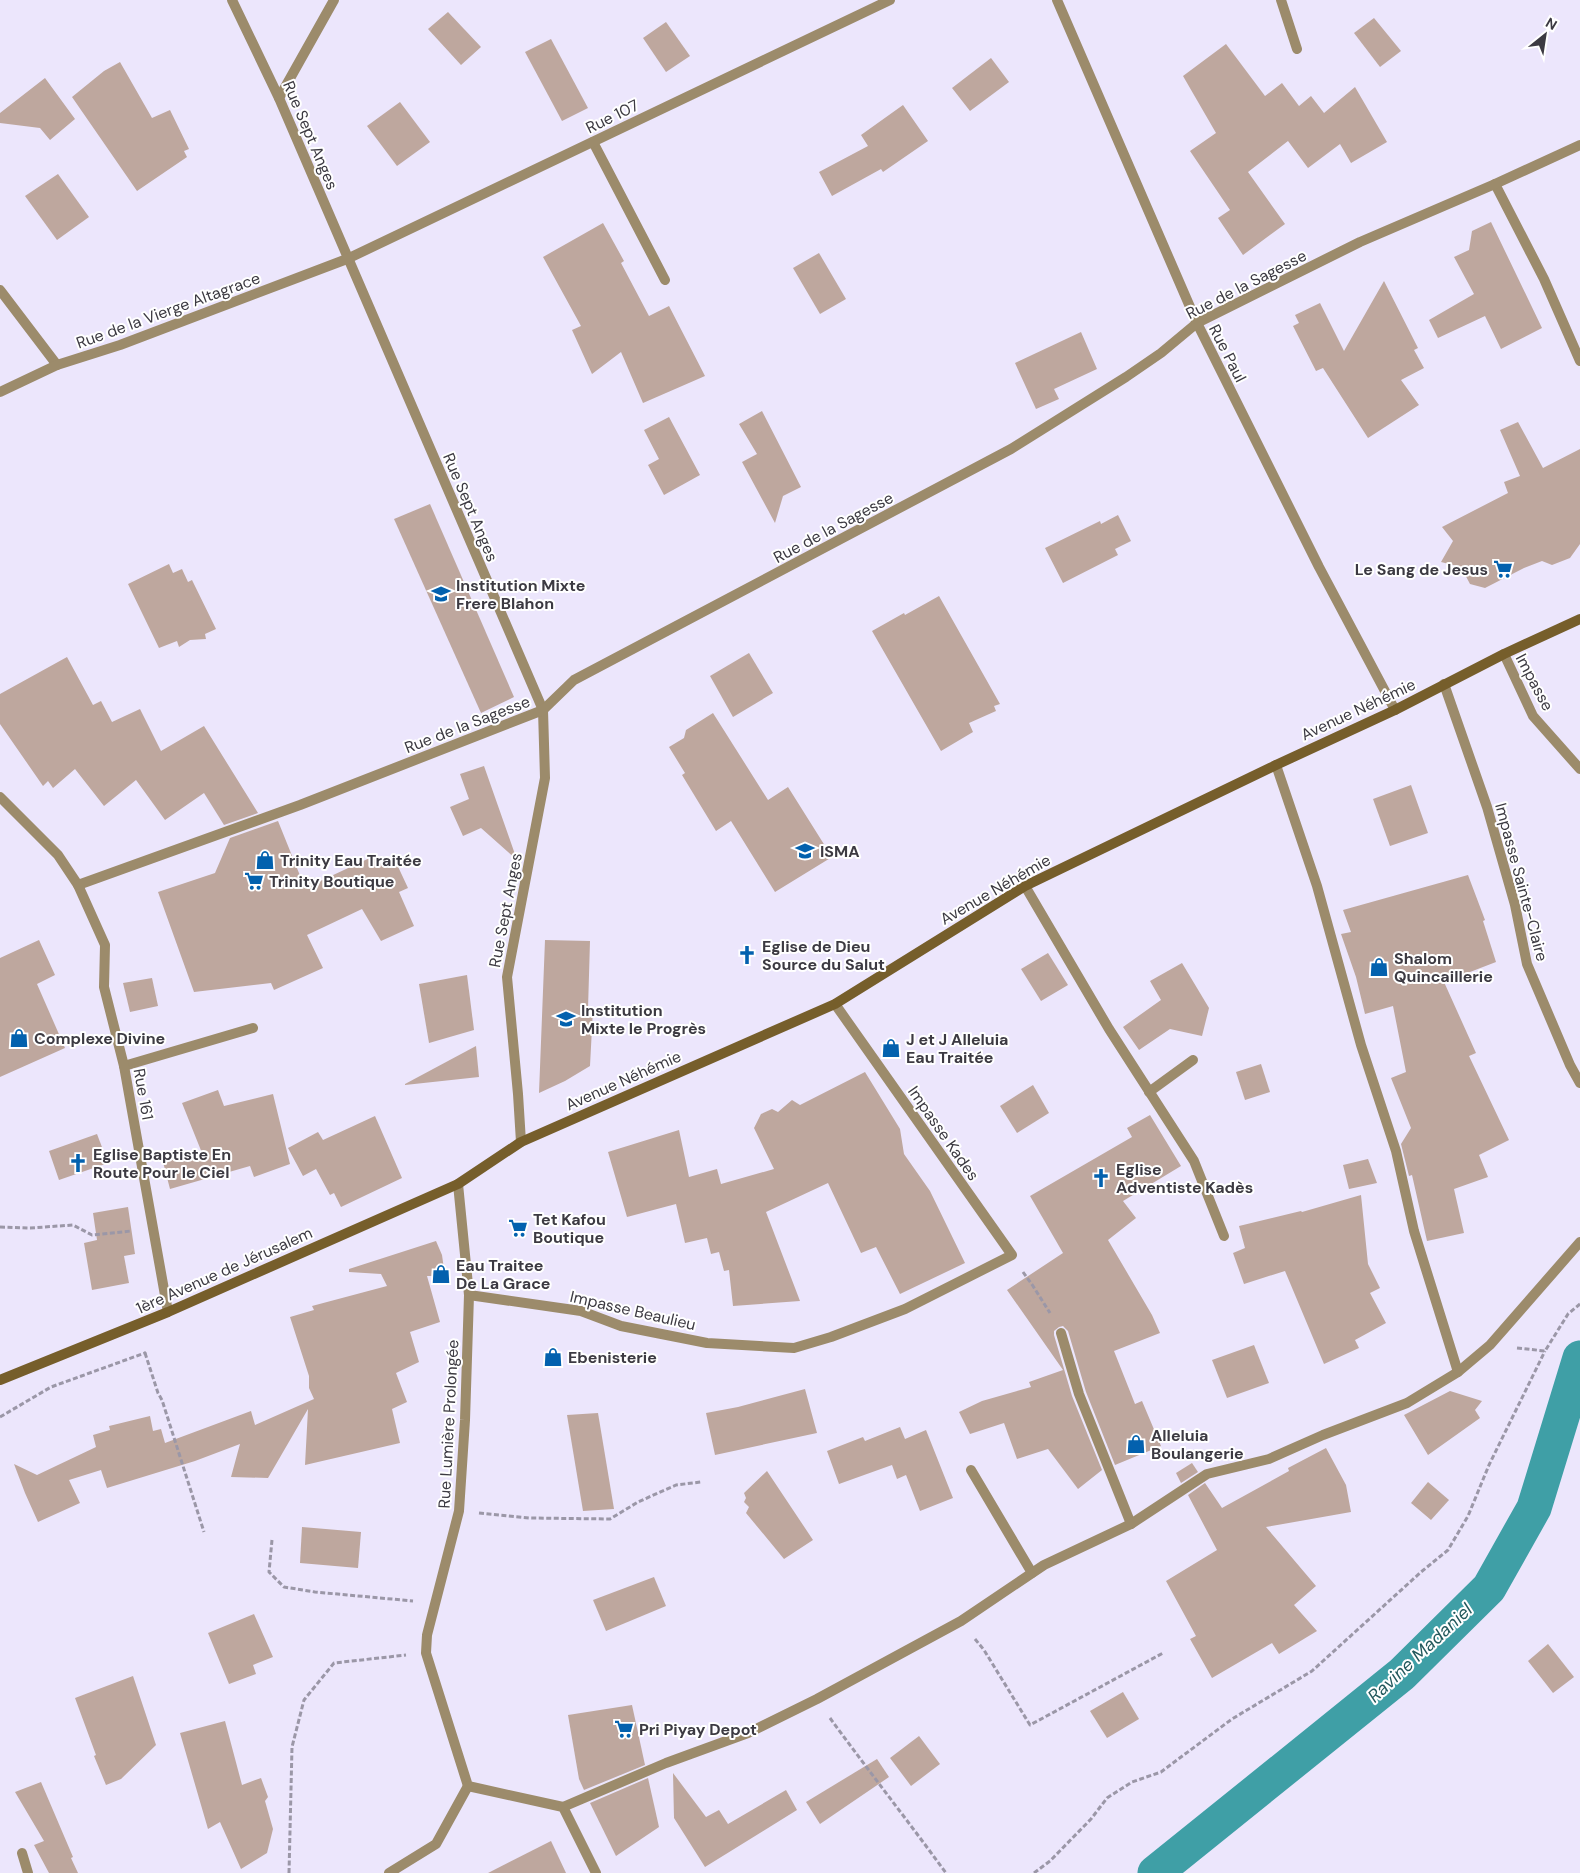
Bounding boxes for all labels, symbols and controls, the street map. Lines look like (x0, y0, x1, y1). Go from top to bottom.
north arrow (1520, 10, 1570, 60)
text: N (1543, 13, 1560, 34)
street label: Rue Sept Anges (278, 78, 343, 193)
street label: Rue 107 (582, 95, 642, 138)
street label: Rue de la Sagesse (1182, 245, 1310, 324)
street label: Rue de la Vierge Altagrace (73, 267, 263, 354)
street label: Rue Paul (1204, 321, 1251, 386)
street label: Rue Sept Anges (438, 450, 503, 565)
street label: Rue de la Sagesse (770, 487, 897, 568)
supermarket icon: Le Sang de Jesus (1492, 558, 1514, 580)
place label: Le Sang de Jesus (1355, 559, 1488, 580)
place label: Institution Mixte Frere Blahon (456, 575, 585, 614)
school or university icon: Institution Mixte Frere Blahon (430, 583, 452, 605)
street label: Impasse (1511, 650, 1558, 714)
street label: Avenue Néhémie (1297, 674, 1419, 745)
street label: Rue de la Sagesse (401, 691, 533, 758)
street label: Impasse Sainte-Claire (1490, 801, 1553, 964)
school or university icon: ISMA (794, 840, 816, 862)
place label: ISMA (820, 841, 860, 862)
shop icon: Trinity Eau Traitée (254, 849, 276, 871)
street label: Avenue Néhémie (936, 849, 1054, 930)
place label: Trinity Eau Traitée (280, 850, 422, 871)
street label: Rue Sept Anges (484, 851, 527, 969)
supermarket icon: Trinity Boutique (243, 870, 265, 892)
place label: Trinity Boutique (269, 871, 394, 892)
place label: Eglise de Dieu Source du Salut (762, 936, 885, 975)
church icon: Eglise de Dieu Source du Salut (736, 944, 758, 966)
place label: Shalom Quincaillerie (1394, 948, 1493, 987)
shop icon: Shalom Quincaillerie (1368, 956, 1390, 978)
place label: Institution Mixte le Progrès (581, 1000, 706, 1039)
school or university icon: Institution Mixte le Progrès (555, 1008, 577, 1030)
shop icon: Complexe Divine (8, 1027, 30, 1049)
place label: Complexe Divine (34, 1028, 165, 1049)
place label: J et J Alleluia Eau Traitée (906, 1029, 1008, 1068)
shop icon: J et J Alleluia Eau Traitée (880, 1037, 902, 1059)
street label: Avenue Néhémie (562, 1046, 684, 1115)
street label: Rue 161 (129, 1067, 158, 1122)
street label: Impasse Kades (903, 1082, 984, 1185)
place label: Eglise Baptiste En Route Pour le Ciel (93, 1144, 231, 1183)
church icon: Eglise Baptiste En Route Pour le Ciel (67, 1152, 89, 1174)
place label: Eglise Adventiste Kadès (1116, 1159, 1253, 1198)
church icon: Eglise Adventiste Kadès (1090, 1167, 1112, 1189)
place label: Tet Kafou Boutique (533, 1209, 606, 1248)
supermarket icon: Tet Kafou Boutique (507, 1217, 529, 1239)
street label: 1ère Avenue de Jérusalem (133, 1222, 316, 1319)
place label: Eau Traitee De La Grace (456, 1255, 550, 1294)
shop icon: Eau Traitee De La Grace (430, 1263, 452, 1285)
street label: Impasse Beaulieu (568, 1286, 698, 1335)
street label: Rue Lumière Prolongée (434, 1339, 463, 1509)
shop icon: Ebenisterie (542, 1346, 564, 1368)
place label: Ebenisterie (568, 1347, 657, 1368)
place label: Alleluia Boulangerie (1151, 1425, 1244, 1464)
shop icon: Alleluia Boulangerie (1125, 1433, 1147, 1455)
water label: Ravine Madaniel (1362, 1597, 1478, 1708)
supermarket icon: Pri Piyay Depot (613, 1718, 635, 1740)
place label: Pri Piyay Depot (639, 1719, 757, 1740)

